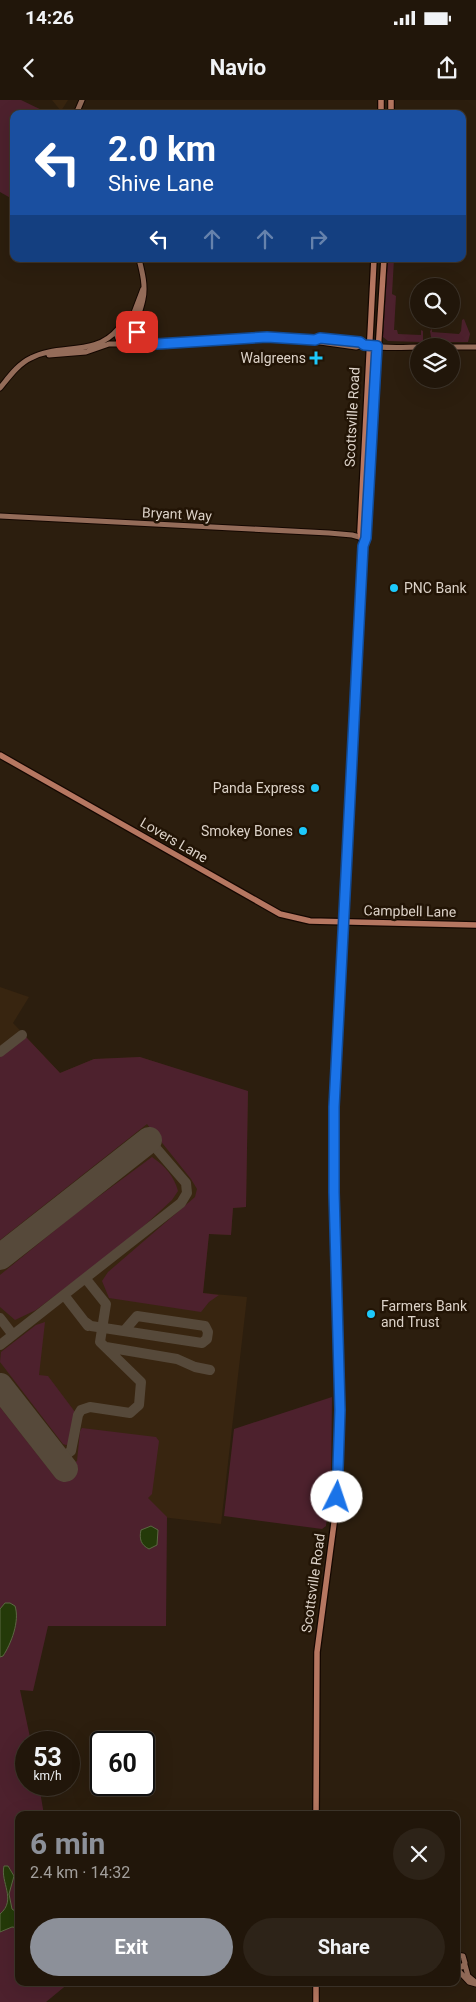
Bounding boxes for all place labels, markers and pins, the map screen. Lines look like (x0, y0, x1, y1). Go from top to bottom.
pin (116, 311, 158, 353)
place label: Walgreens (241, 350, 306, 366)
marker: Walgreens (310, 352, 322, 364)
place label: PNC Bank (404, 580, 467, 596)
marker: PNC Bank (388, 582, 400, 594)
place label: Panda Express (213, 780, 305, 796)
marker: Panda Express (309, 782, 321, 794)
place label: Smokey Bones (201, 823, 293, 839)
marker: Smokey Bones (297, 825, 309, 837)
place label: Farmers Bank and Trust (381, 1298, 468, 1330)
marker: Farmers Bank and Trust (365, 1308, 377, 1320)

